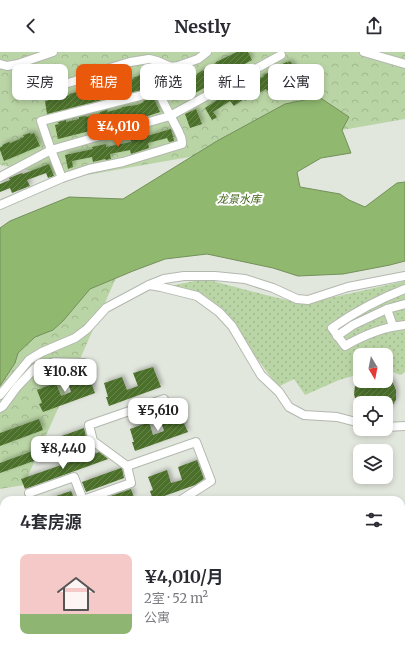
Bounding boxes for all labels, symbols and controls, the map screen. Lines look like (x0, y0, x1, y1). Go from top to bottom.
icon: back (20, 15, 42, 37)
text: Nestly (174, 15, 231, 38)
icon: share (363, 15, 385, 37)
chip: 买房 (12, 64, 68, 100)
chip: 租房 (76, 64, 132, 100)
chip: 筛选 (140, 64, 196, 100)
chip: 新上 (204, 64, 260, 100)
chip: 公寓 (268, 64, 324, 100)
pin: ¥4,010 (85, 114, 151, 148)
text: ¥4,010 (96, 118, 140, 135)
water label: 龙景水库 (217, 192, 263, 206)
north arrow (353, 348, 393, 388)
map controls (353, 348, 393, 484)
pin: ¥10.8K (32, 359, 98, 393)
text: ¥10.8K (43, 363, 87, 380)
button: locate (353, 396, 393, 436)
pin: ¥5,610 (125, 398, 191, 432)
text: ¥5,610 (137, 402, 179, 419)
pin: ¥8,440 (30, 436, 96, 470)
text: ¥8,440 (40, 440, 86, 457)
button: layers (353, 444, 393, 484)
icon: filters (363, 509, 385, 531)
text: 4套房源 (20, 511, 82, 533)
text: ¥4,010/月 (144, 566, 224, 588)
icon: home (52, 570, 100, 618)
text: 2室 · 52 m² (144, 590, 208, 607)
text: 公寓 (144, 609, 170, 626)

